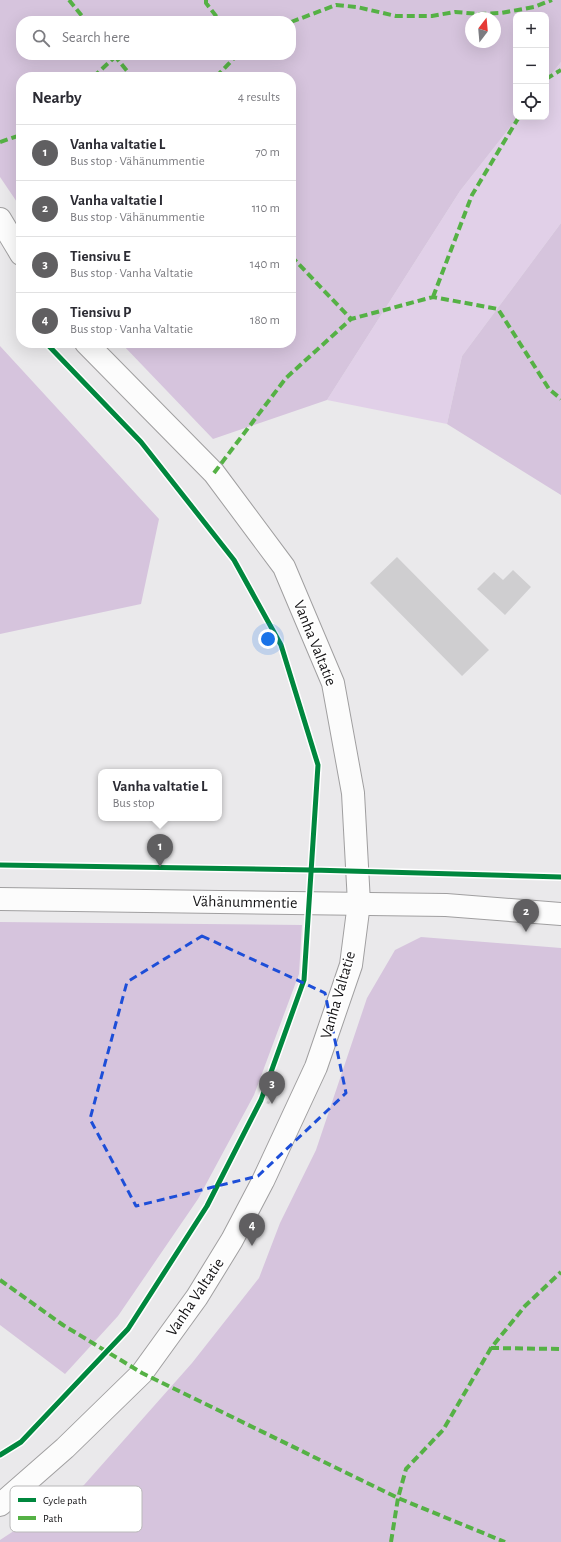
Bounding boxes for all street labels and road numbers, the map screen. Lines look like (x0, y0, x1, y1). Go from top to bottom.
street label: Vanha Valtatie (291, 598, 339, 688)
street label: Vähänummentie (192, 893, 298, 911)
street label: Vanha Valtatie (318, 949, 358, 1041)
street label: Vanha Valtatie (163, 1255, 227, 1339)

